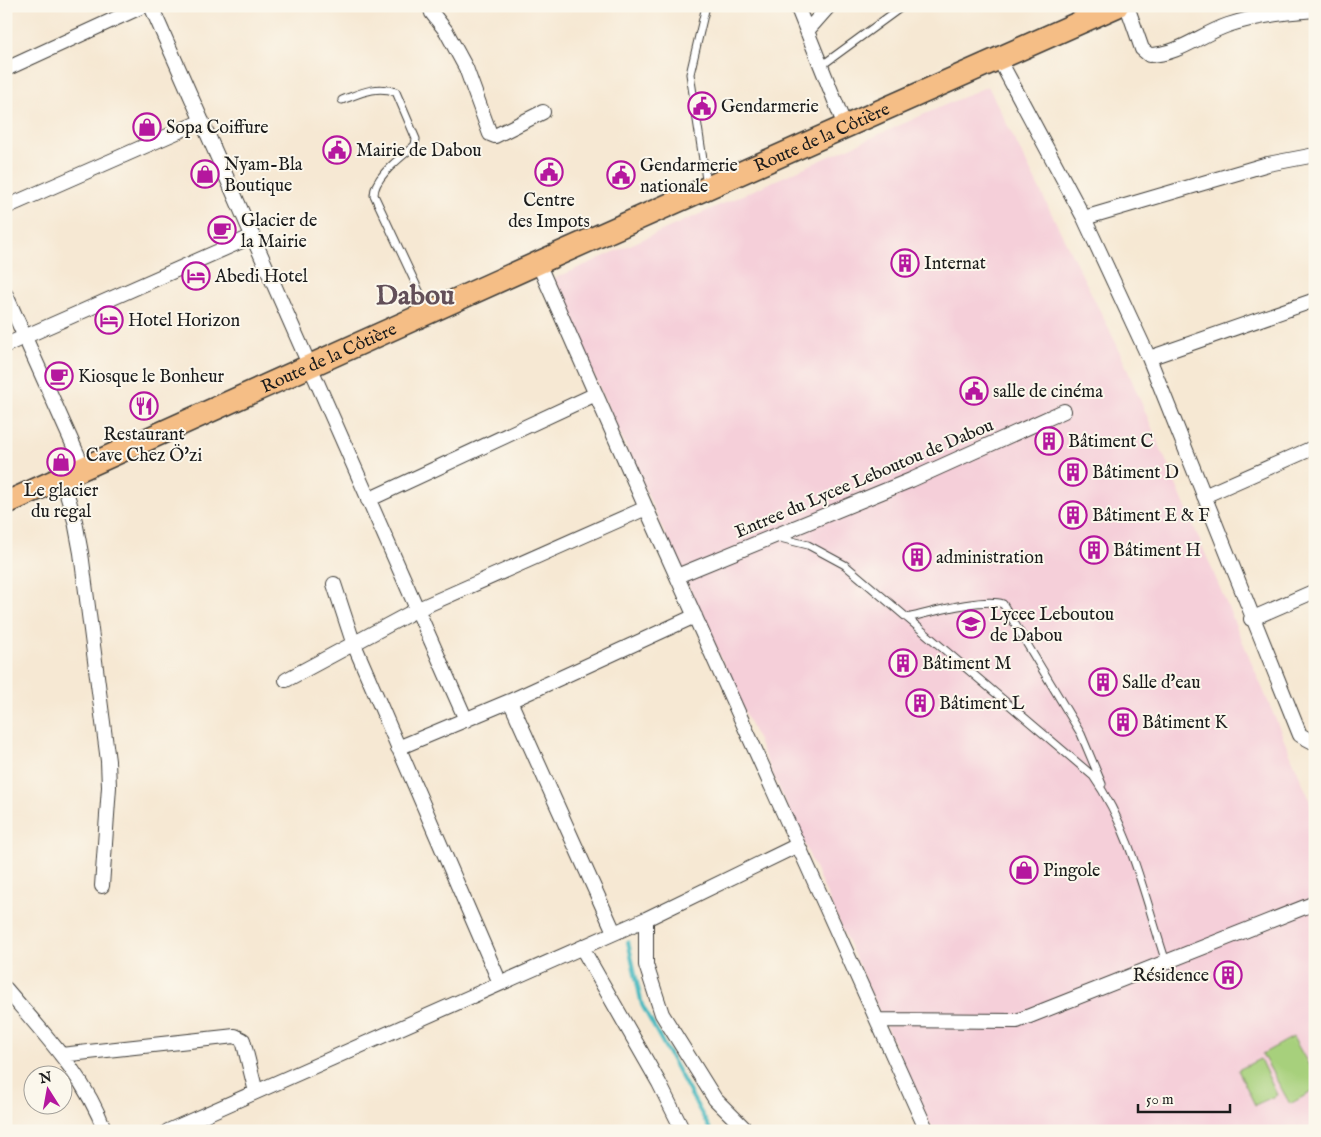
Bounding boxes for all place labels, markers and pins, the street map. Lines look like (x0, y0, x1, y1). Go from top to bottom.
public building icon: Gendarmerie (687, 91, 717, 121)
place label: Gendarmerie (721, 96, 819, 119)
shop icon: Sopa Coiffure (132, 112, 162, 142)
place label: Sopa Coiffure (166, 117, 269, 140)
public building icon: Mairie de Dabou (322, 135, 352, 165)
place label: Mairie de Dabou (356, 140, 482, 163)
place label: Nyam-Bla Boutique (224, 154, 303, 198)
place label: Gendarmerie nationale (640, 155, 738, 199)
public building icon: Centre des Impots (534, 157, 564, 187)
shop icon: Nyam-Bla Boutique (190, 159, 220, 189)
public building icon: Gendarmerie nationale (606, 160, 636, 190)
place label: Centre des Impots (508, 190, 590, 234)
place label: Glacier de la Mairie (241, 210, 317, 254)
cafe icon: Glacier de la Mairie (207, 215, 237, 245)
building icon: Internat (890, 248, 920, 278)
place label: Internat (924, 253, 986, 276)
hotel icon: Abedi Hotel (181, 261, 211, 291)
place label: Abedi Hotel (214, 266, 308, 289)
hotel icon: Hotel Horizon (94, 305, 124, 335)
place label: Hotel Horizon (128, 310, 240, 333)
cafe icon: Kiosque le Bonheur (44, 361, 74, 391)
place label: Kiosque le Bonheur (78, 366, 224, 389)
public building icon: salle de cinéma (959, 376, 989, 406)
place label: salle de cinéma (993, 381, 1103, 404)
restaurant icon: Restaurant Cave Chez Ö'zi (129, 391, 159, 421)
place label: Restaurant Cave Chez Ö'zi (86, 424, 202, 468)
building icon: Bâtiment C (1034, 426, 1064, 456)
place label: Bâtiment C (1068, 431, 1153, 454)
shop icon: Le glacier du regal (46, 447, 76, 477)
building icon: Bâtiment D (1058, 457, 1088, 487)
place label: Bâtiment D (1092, 462, 1179, 485)
place label: Le glacier du regal (24, 480, 99, 524)
building icon: Bâtiment E & F (1058, 500, 1088, 530)
place label: Bâtiment E & F (1092, 505, 1210, 528)
building icon: Bâtiment H (1079, 535, 1109, 565)
place label: Bâtiment H (1113, 540, 1201, 563)
building icon: administration (902, 542, 932, 572)
place label: administration (936, 547, 1044, 570)
place label: Lycee Leboutou de Dabou (990, 604, 1114, 648)
school or university icon: Lycee Leboutou de Dabou (956, 609, 986, 639)
building icon: Bâtiment M (888, 648, 918, 678)
place label: Bâtiment M (922, 653, 1011, 676)
building icon: Salle d'eau (1088, 667, 1118, 697)
place label: Salle d'eau (1122, 672, 1201, 695)
building icon: Bâtiment L (905, 688, 935, 718)
place label: Bâtiment L (939, 693, 1024, 716)
building icon: Bâtiment K (1108, 707, 1138, 737)
place label: Bâtiment K (1142, 712, 1228, 735)
shop icon: Pingole (1009, 855, 1039, 885)
place label: Pingole (1043, 860, 1100, 883)
building icon: Résidence (1213, 960, 1243, 990)
place label: Résidence (1133, 965, 1209, 988)

